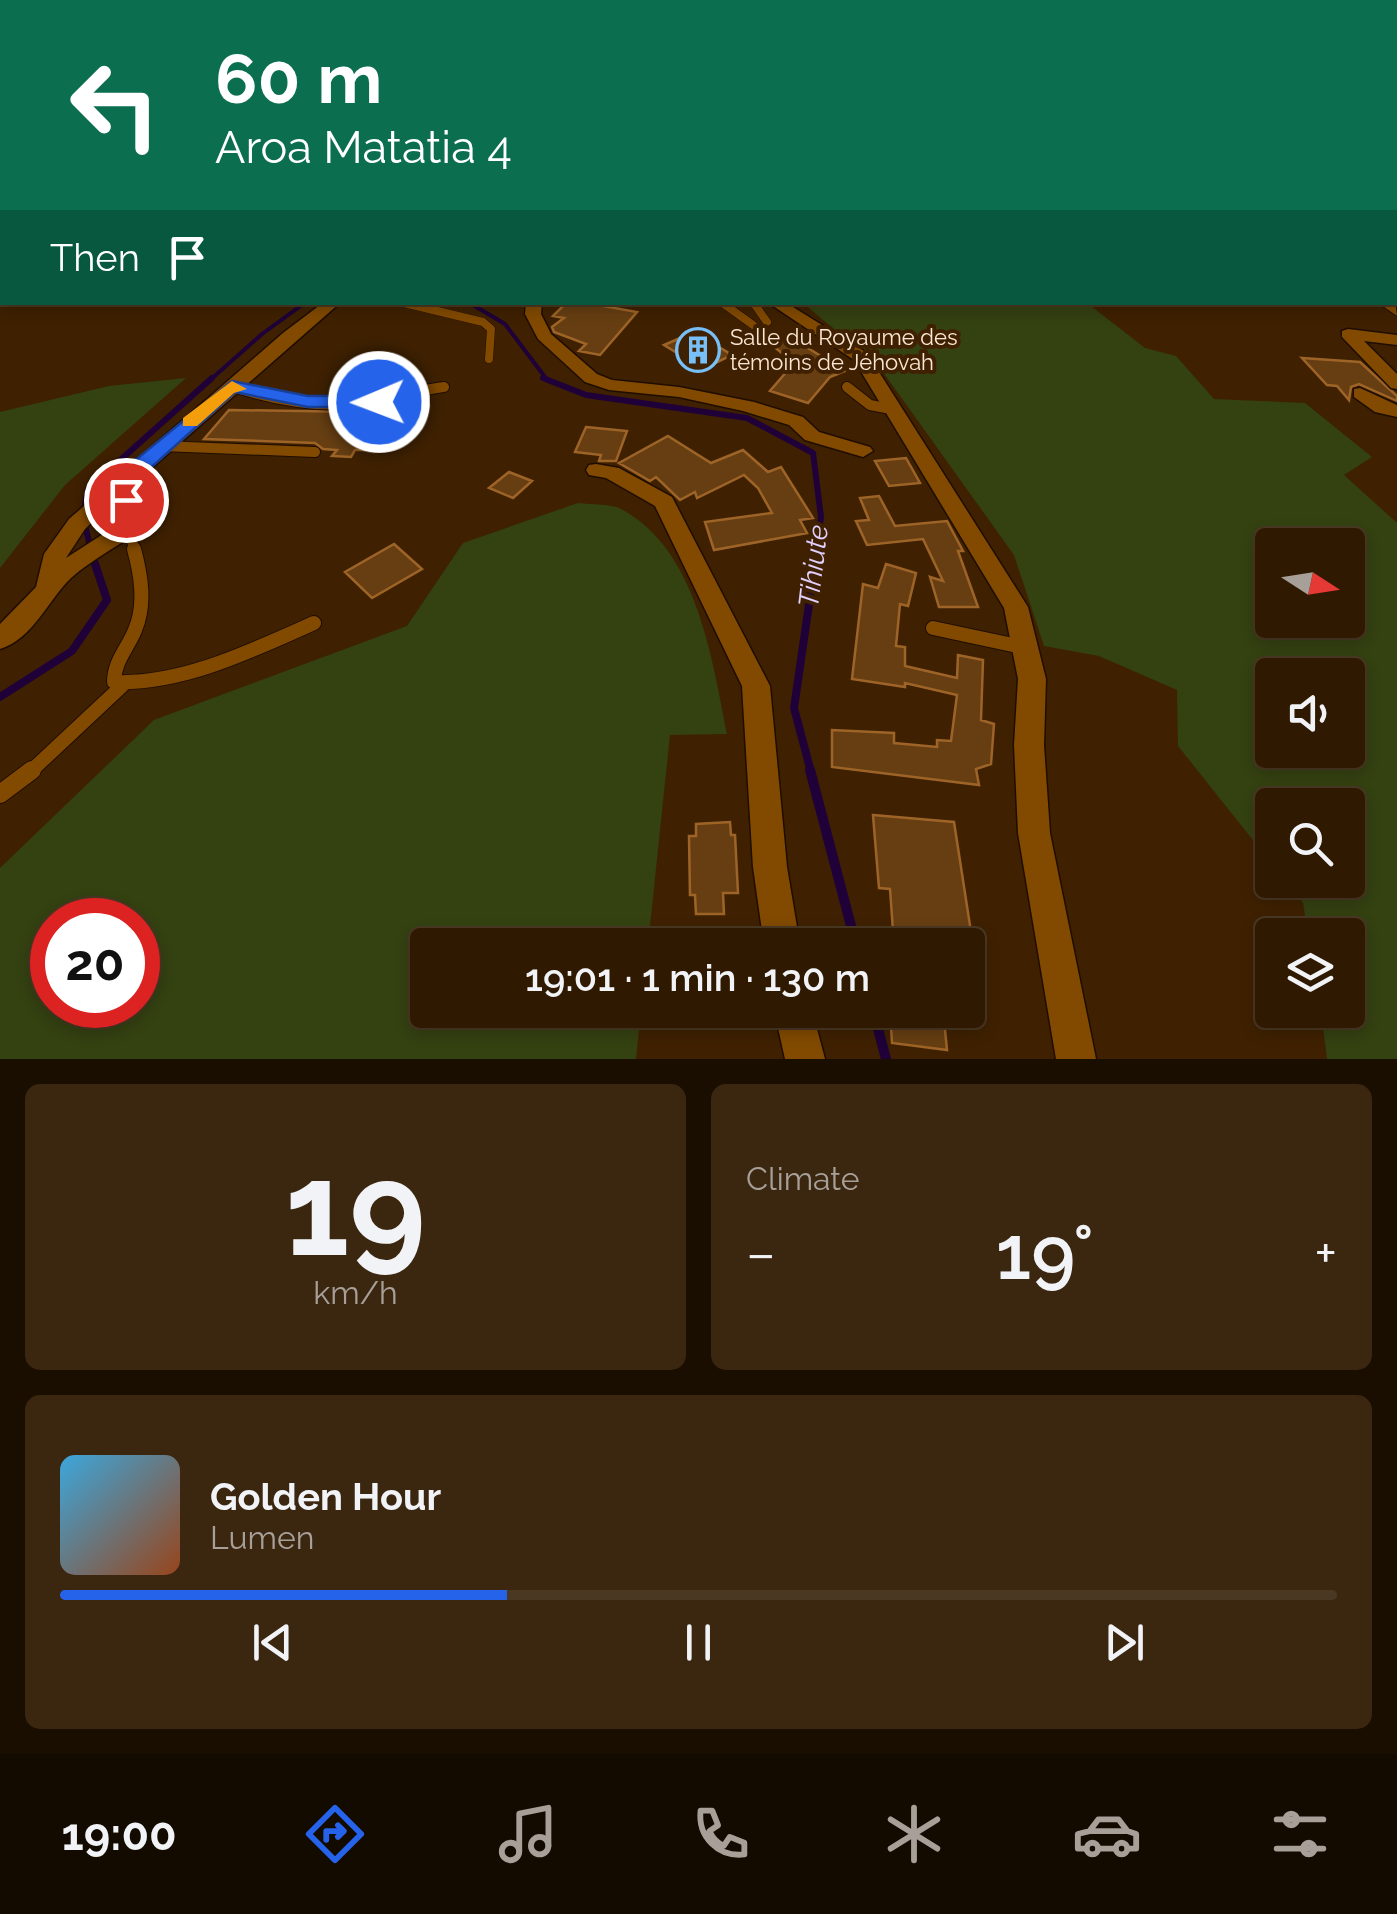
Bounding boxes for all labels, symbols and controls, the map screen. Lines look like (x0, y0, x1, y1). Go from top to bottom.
text: 60 m (215, 37, 382, 119)
icon: left (50, 40, 180, 170)
text: Aroa Matatia 4 (215, 121, 512, 174)
icon: arrive (160, 230, 215, 285)
text: Then (50, 235, 140, 280)
place label: Salle du Royaume des témoins de Jéhovah (730, 324, 958, 375)
building icon: Salle du Royaume des témoins de Jéhovah (675, 327, 721, 373)
position arrow (327, 350, 431, 454)
pin (84, 458, 169, 543)
icon: arrive (99, 473, 154, 528)
water label: Tihiute (792, 523, 835, 609)
north arrow (1255, 528, 1365, 638)
map controls (1255, 528, 1365, 1028)
button: sound (1255, 658, 1365, 768)
button: search (1255, 788, 1365, 898)
speed limit sign: 20 (30, 898, 160, 1028)
button: layers (1255, 918, 1365, 1028)
text: 19:01 · 1 min · 130 m (525, 955, 870, 1000)
text: 19 (285, 1133, 426, 1285)
text: Climate (746, 1160, 860, 1197)
text: 19° (996, 1208, 1094, 1297)
text: − (746, 1221, 776, 1286)
text: + (1314, 1221, 1337, 1286)
text: km/h (313, 1274, 398, 1311)
text: Golden Hour (210, 1474, 441, 1519)
text: Lumen (210, 1519, 314, 1556)
icon: previous (245, 1615, 300, 1670)
icon: pause (671, 1615, 726, 1670)
icon: next (1097, 1615, 1152, 1670)
icon: directions (300, 1799, 370, 1869)
icon: music (493, 1799, 563, 1869)
icon: phone (686, 1799, 756, 1869)
icon: climate (879, 1799, 949, 1869)
icon: car (1072, 1799, 1142, 1869)
icon: filters (1265, 1799, 1335, 1869)
text: 19:00 (62, 1808, 177, 1861)

